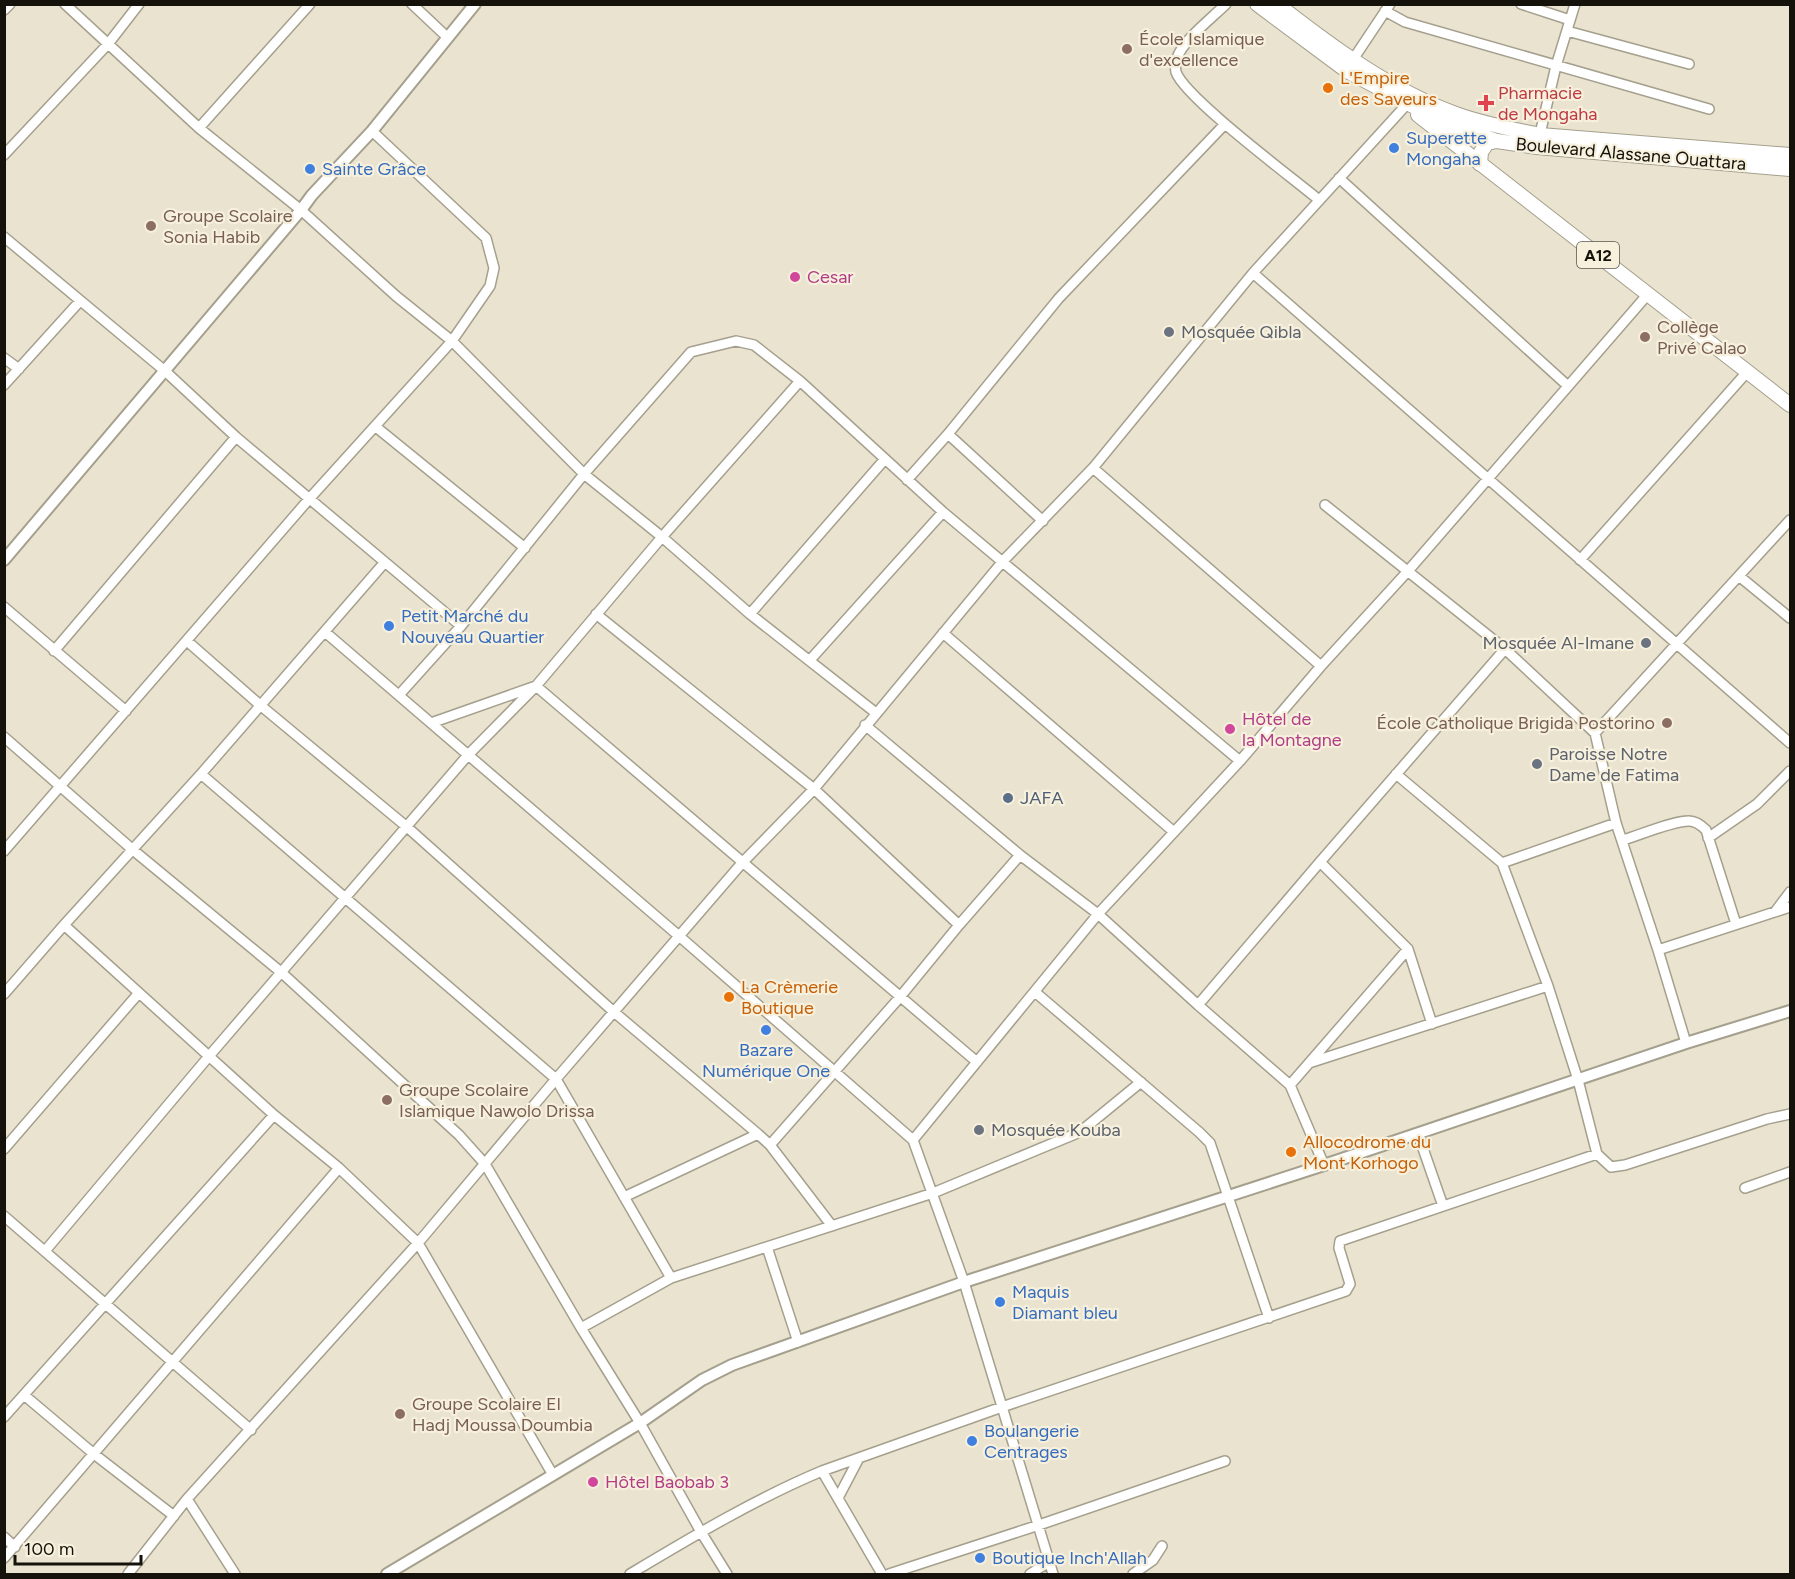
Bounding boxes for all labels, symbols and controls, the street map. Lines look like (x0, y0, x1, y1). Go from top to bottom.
place label: École Islamique d'excellence (1139, 28, 1264, 71)
marker: École Islamique d'excellence (1120, 42, 1134, 56)
place label: L'Empire des Saveurs (1340, 67, 1437, 110)
marker: L'Empire des Saveurs (1321, 81, 1335, 95)
place label: Pharmacie de Mongaha (1498, 82, 1598, 125)
marker: Pharmacie de Mongaha (1479, 96, 1493, 110)
place label: Superette Mongaha (1406, 127, 1487, 170)
street label: Boulevard Alassane Ouattara (1515, 133, 1747, 175)
marker: Superette Mongaha (1387, 141, 1401, 155)
place label: Sainte Grâce (322, 158, 426, 180)
marker: Sainte Grâce (303, 162, 317, 176)
place label: Groupe Scolaire Sonia Habib (163, 205, 293, 248)
marker: Groupe Scolaire Sonia Habib (144, 219, 158, 233)
road number: A12 (1577, 242, 1619, 268)
place label: Cesar (807, 266, 853, 288)
marker: Cesar (788, 270, 802, 284)
place label: Collège Privé Calao (1657, 316, 1747, 359)
place label: Mosquée Qibla (1181, 321, 1302, 343)
marker: Mosquée Qibla (1162, 325, 1176, 339)
marker: Collège Privé Calao (1638, 330, 1652, 344)
place label: Petit Marché du Nouveau Quartier (401, 605, 544, 648)
marker: Petit Marché du Nouveau Quartier (382, 619, 396, 633)
place label: Mosquée Al-Imane (1482, 632, 1634, 654)
marker: Mosquée Al-Imane (1639, 636, 1653, 650)
place label: Hôtel de la Montagne (1242, 708, 1342, 751)
place label: École Catholique Brigida Postorino (1376, 712, 1655, 734)
marker: École Catholique Brigida Postorino (1660, 716, 1674, 730)
marker: Hôtel de la Montagne (1223, 722, 1237, 736)
place label: Paroisse Notre Dame de Fatima (1549, 743, 1679, 786)
marker: Paroisse Notre Dame de Fatima (1530, 757, 1544, 771)
place label: JAFA (1020, 787, 1063, 809)
marker: JAFA (1001, 791, 1015, 805)
place label: La Crèmerie Boutique (741, 976, 838, 1019)
marker: La Crèmerie Boutique (722, 990, 736, 1004)
marker: Bazare Numérique One (759, 1023, 773, 1037)
place label: Bazare Numérique One (702, 1039, 830, 1082)
place label: Groupe Scolaire Islamique Nawolo Drissa (399, 1079, 594, 1122)
marker: Groupe Scolaire Islamique Nawolo Drissa (380, 1093, 394, 1107)
place label: Mosquée Kouba (991, 1119, 1121, 1141)
marker: Mosquée Kouba (972, 1123, 986, 1137)
place label: Allocodrome du Mont Korhogo (1303, 1131, 1431, 1174)
marker: Allocodrome du Mont Korhogo (1284, 1145, 1298, 1159)
place label: Maquis Diamant bleu (1012, 1281, 1118, 1324)
marker: Maquis Diamant bleu (993, 1295, 1007, 1309)
place label: Groupe Scolaire El Hadj Moussa Doumbia (412, 1393, 593, 1436)
marker: Groupe Scolaire El Hadj Moussa Doumbia (393, 1407, 407, 1421)
place label: Boulangerie Centrages (984, 1420, 1079, 1463)
marker: Boulangerie Centrages (965, 1434, 979, 1448)
place label: Hôtel Baobab 3 (605, 1471, 729, 1493)
marker: Hôtel Baobab 3 (586, 1475, 600, 1489)
scale bar (15, 1528, 141, 1566)
text: 100 m (24, 1538, 74, 1560)
place label: Boutique Inch'Allah (992, 1547, 1147, 1569)
marker: Boutique Inch'Allah (973, 1551, 987, 1565)

